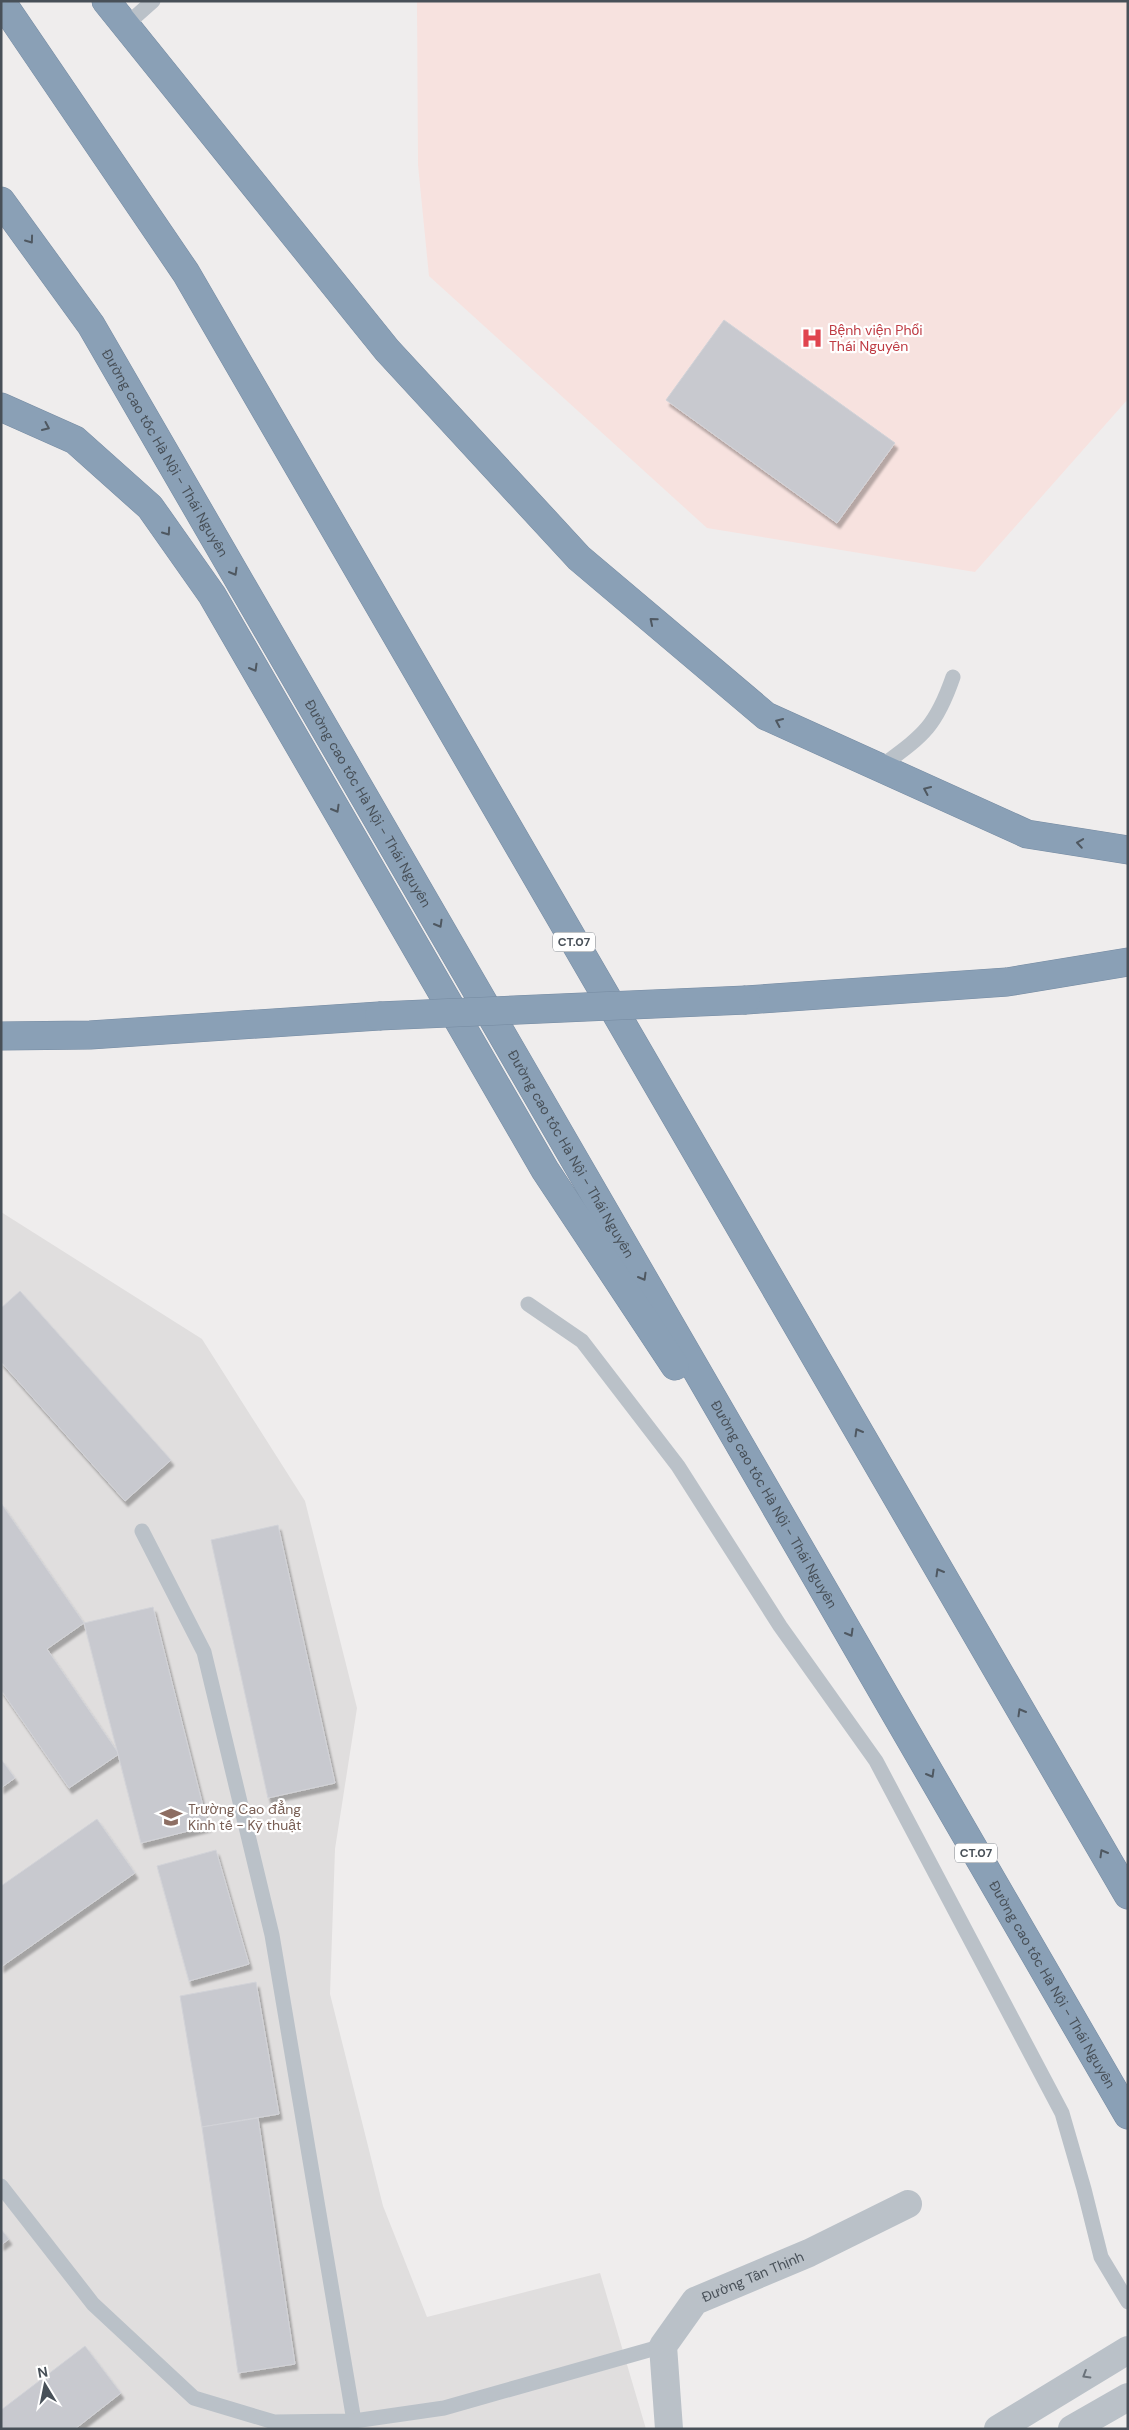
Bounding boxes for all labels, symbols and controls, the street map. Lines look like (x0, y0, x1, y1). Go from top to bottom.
one-way arrow (24, 234, 33, 244)
place label: Bệnh viện Phổi Thái Nguyên (829, 321, 923, 355)
hospital icon: Bệnh viện Phổi Thái Nguyên (799, 325, 825, 351)
street label: Đường cao tốc Hà Nội - Thái Nguyên (98, 346, 232, 560)
one-way arrow (41, 420, 50, 431)
one-way arrow (161, 526, 170, 535)
one-way arrow (228, 566, 238, 575)
one-way arrow (650, 618, 659, 627)
one-way arrow (248, 663, 258, 672)
street label: Đường cao tốc Hà Nội - Thái Nguyên (301, 696, 435, 910)
one-way arrow (775, 718, 784, 729)
one-way arrow (923, 785, 932, 796)
one-way arrow (329, 804, 339, 813)
one-way arrow (1075, 838, 1084, 848)
one-way arrow (432, 919, 442, 928)
road number: CT.07 (553, 932, 595, 952)
street label: Đường cao tốc Hà Nội - Thái Nguyên (504, 1047, 638, 1261)
one-way arrow (637, 1272, 647, 1281)
street label: Đường cao tốc Hà Nội - Thái Nguyên (707, 1397, 841, 1611)
one-way arrow (854, 1428, 864, 1437)
one-way arrow (936, 1569, 946, 1578)
one-way arrow (843, 1628, 853, 1637)
one-way arrow (1018, 1709, 1028, 1718)
one-way arrow (925, 1769, 935, 1778)
place label: Trường Cao đẳng Kinh tế - Kỹ thuật (188, 1800, 301, 1834)
school or university icon: Trường Cao đẳng Kinh tế - Kỹ thuật (158, 1804, 184, 1830)
road number: CT.07 (955, 1844, 997, 1862)
one-way arrow (1100, 1849, 1110, 1858)
street label: Đường cao tốc Hà Nội - Thái Nguyên (985, 1877, 1120, 2092)
street label: Đường Tân Thịnh (699, 2247, 807, 2306)
north arrow (20, 2360, 70, 2410)
text: N (36, 2362, 49, 2382)
one-way arrow (1083, 2369, 1092, 2379)

